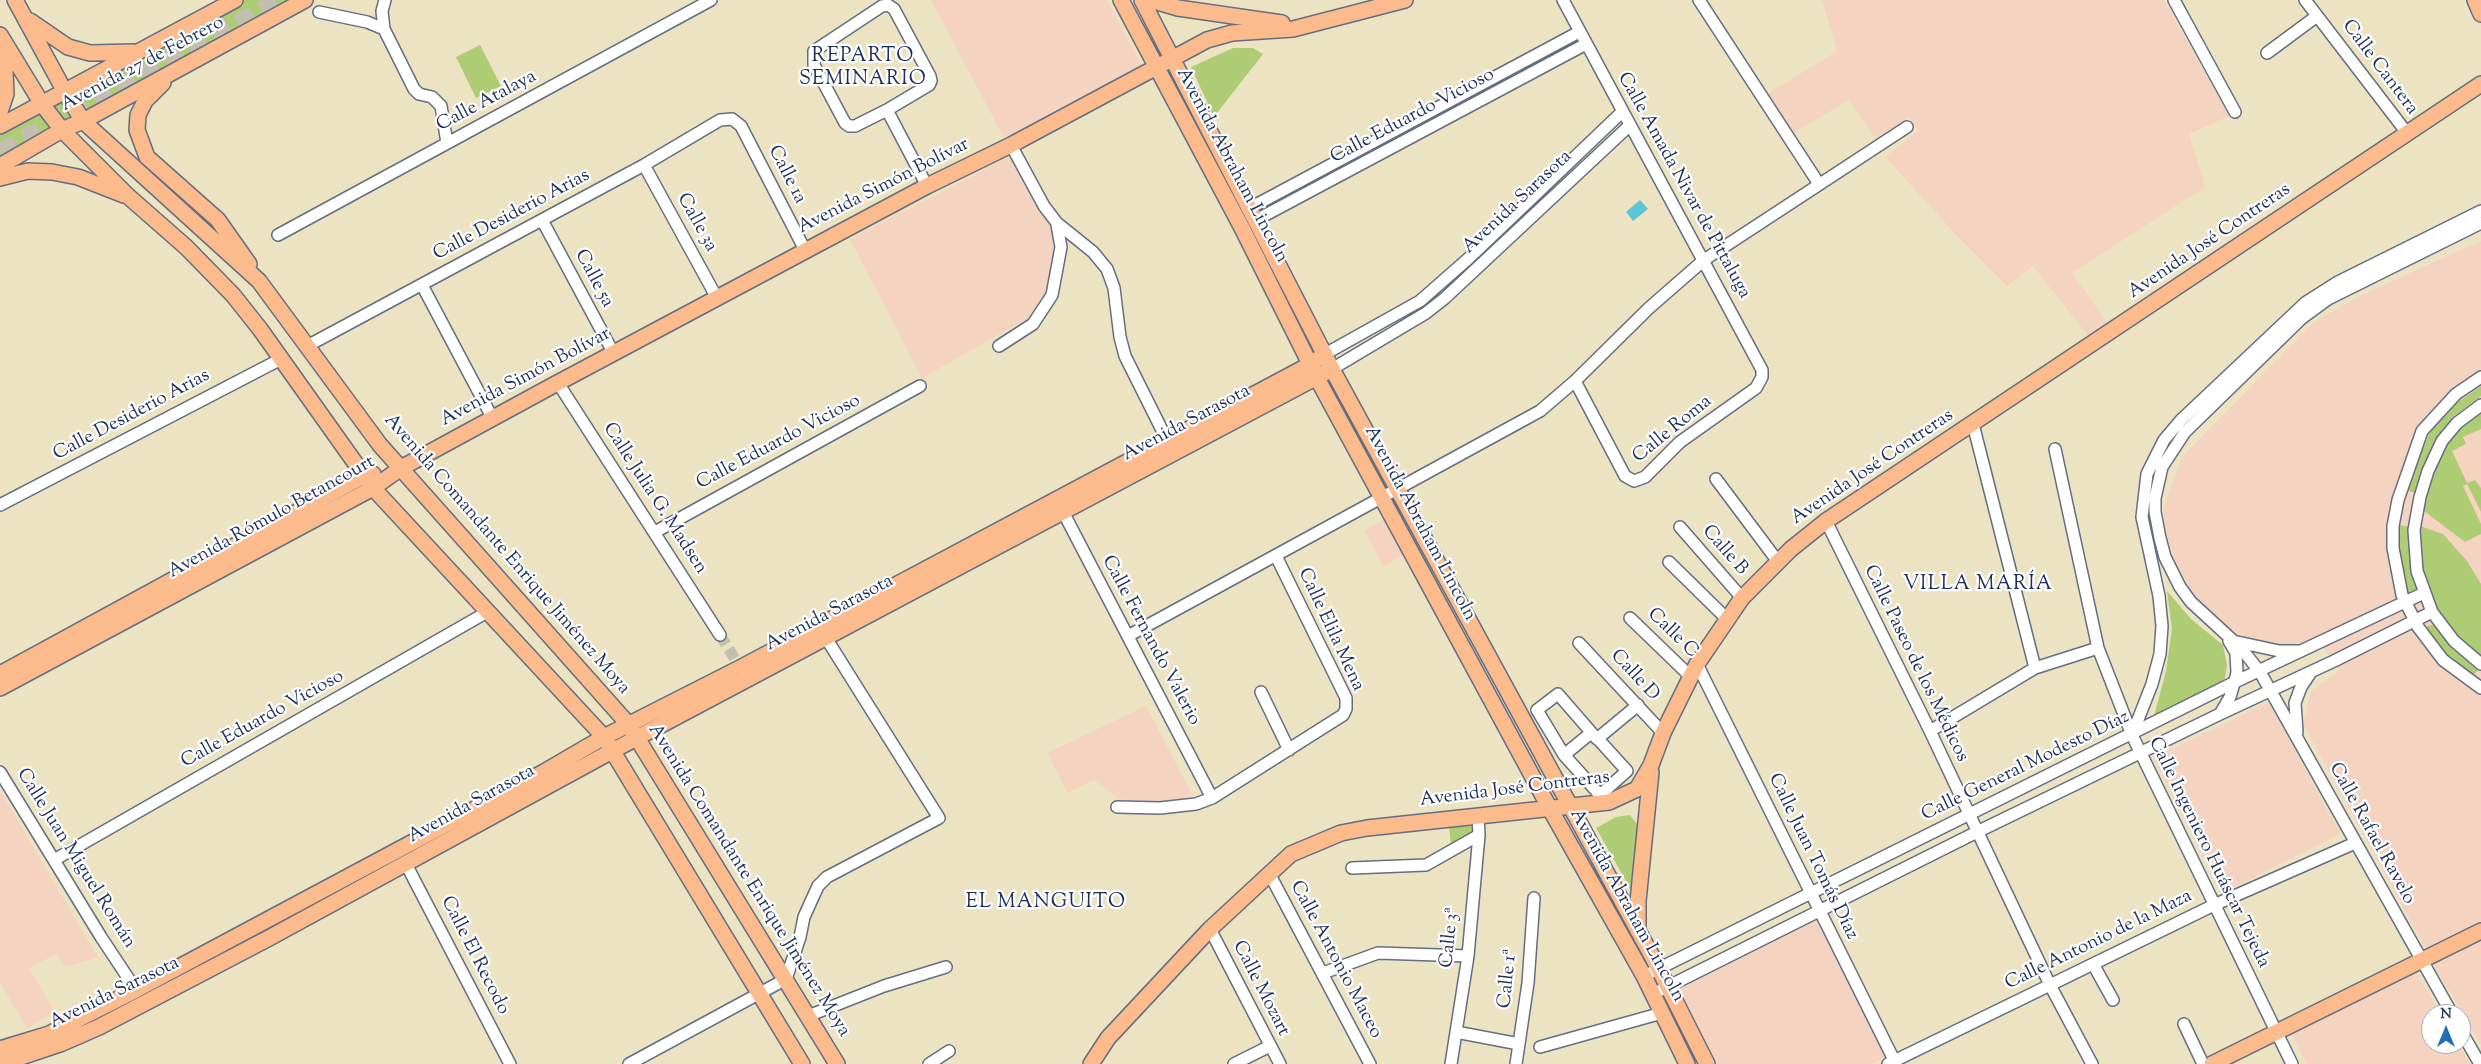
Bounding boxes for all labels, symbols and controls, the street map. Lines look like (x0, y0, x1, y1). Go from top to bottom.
street label: Avenida 27 de Febrero (58, 12, 228, 118)
street label: Calle Cantera (2336, 16, 2422, 120)
district label: REPARTO SEMINARIO (798, 46, 928, 93)
street label: Calle Eduardo Vicioso (1327, 64, 1499, 170)
street label: Avenida Abraham Lincoln (1170, 65, 1292, 267)
street label: Calle Atalaya (433, 66, 541, 138)
street label: Calle Amada Nivar de Pittaluga (1611, 69, 1755, 303)
street label: Avenida Simón Bolívar (795, 134, 973, 240)
street label: Calle 1a (762, 142, 810, 208)
street label: Avenida Sarasota (1459, 146, 1577, 260)
street label: Calle Desiderio Arias (430, 165, 594, 267)
street label: Avenida José Contreras (2124, 179, 2296, 305)
street label: Calle 3a (671, 190, 721, 256)
street label: Calle 5a (568, 246, 618, 312)
street label: Avenida Simón Bolívar (437, 324, 615, 432)
street label: Calle Desiderio Arias (50, 365, 214, 467)
street label: Avenida Sarasota (1119, 381, 1255, 467)
street label: Calle Eduardo Vicioso (693, 390, 865, 496)
street label: Calle Roma (1629, 391, 1717, 469)
street label: Avenida José Contreras (1787, 405, 1959, 531)
street label: Avenida Comandante Enrique Jiménez Moya (378, 410, 634, 700)
street label: Calle Julia G. Madsen (597, 419, 711, 579)
street label: Avenida Abraham Lincoln (1358, 423, 1480, 625)
street label: Avenida Rómulo Betancourt (165, 452, 379, 584)
street label: Calle B (1696, 521, 1752, 581)
street label: Calle Fernando Valerio (1096, 552, 1204, 730)
street label: Calle Paseo de los Médicos (1857, 562, 1973, 766)
street label: Calle Elila Mena (1291, 565, 1369, 695)
street label: Avenida Sarasota (762, 571, 898, 657)
district label: VILLA MARÍA (1902, 574, 2054, 598)
street label: Calle C (1642, 604, 1702, 664)
street label: Calle D (1604, 645, 1664, 707)
street label: Calle Eduardo Vicioso (178, 666, 348, 774)
street label: Calle General Modesto Díaz (1918, 707, 2134, 827)
street label: Avenida Comandante Enrique Jiménez Moya (642, 721, 854, 1041)
street label: Calle Ingeniero Huáscar Tejeda (2142, 734, 2274, 972)
street label: Calle Rafael Ravelo (2323, 759, 2419, 909)
street label: Avenida Sarasota (405, 761, 539, 849)
street label: Calle Juan Miguel Román (10, 765, 140, 953)
street label: Avenida José Contreras (1419, 767, 1611, 813)
street label: Calle Juan Tomás Díaz (1762, 770, 1862, 944)
street label: Avenida Abraham Lincoln (1563, 805, 1689, 1007)
street label: Calle Antonio Maceo (1284, 877, 1386, 1043)
street label: Calle Antonio de la Maza (2002, 886, 2196, 996)
district label: EL MANGUITO (964, 892, 1128, 916)
street label: Calle El Recodo (434, 893, 514, 1019)
street label: Calle 3ª (1437, 907, 1465, 969)
street label: Calle Mozart (1226, 937, 1294, 1041)
street label: Calle 1ª (1495, 948, 1523, 1010)
street label: Avenida Sarasota (46, 953, 184, 1035)
north arrow (2421, 1004, 2471, 1054)
text: N (2440, 1005, 2452, 1025)

